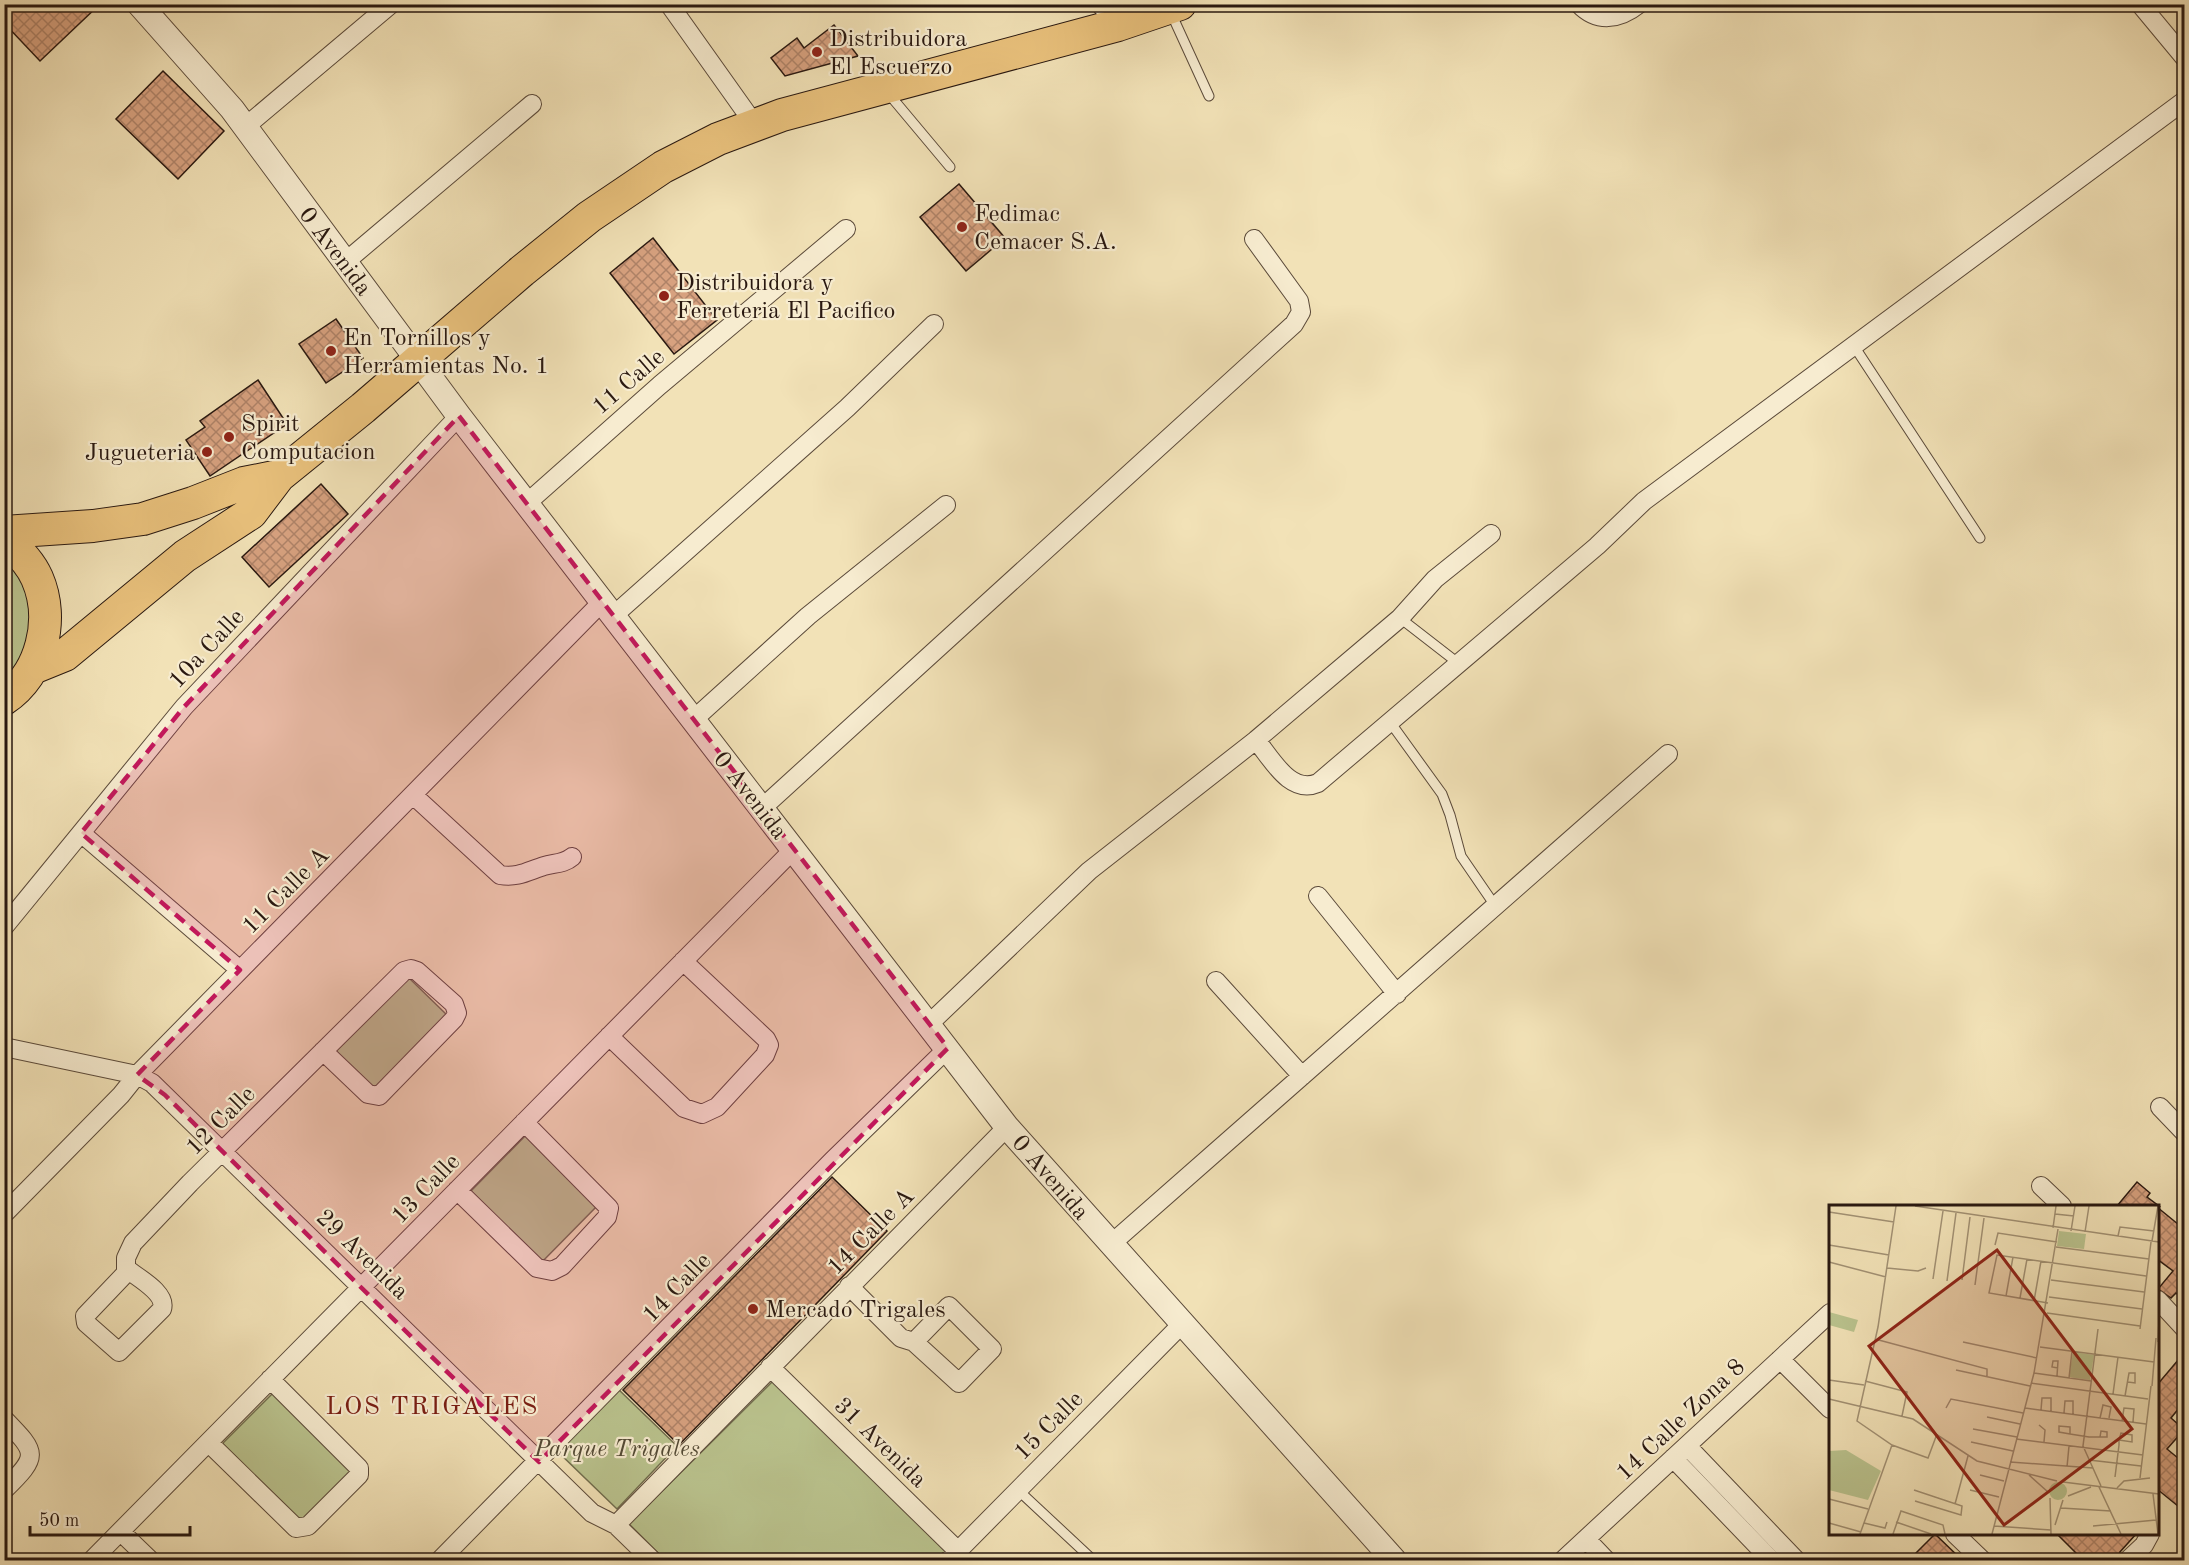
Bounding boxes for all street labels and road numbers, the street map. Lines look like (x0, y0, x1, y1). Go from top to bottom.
street label: 0 Avenida (294, 204, 375, 301)
street label: 11 Calle (589, 345, 670, 420)
street label: 10a Calle (165, 605, 250, 694)
street label: 0 Avenida (708, 748, 791, 845)
street label: 11 Calle A (238, 843, 334, 939)
street label: 12 Calle (182, 1082, 260, 1160)
street label: 0 Avenida (1006, 1131, 1093, 1225)
street label: 13 Calle (388, 1150, 465, 1229)
street label: 14 Calle A (823, 1184, 919, 1280)
street label: 29 Avenida (311, 1206, 412, 1305)
street label: 14 Calle (639, 1249, 716, 1328)
street label: 14 Calle Zona 8 (1612, 1355, 1750, 1486)
street label: 15 Calle (1010, 1387, 1088, 1465)
street label: 31 Avenida (829, 1394, 930, 1493)

